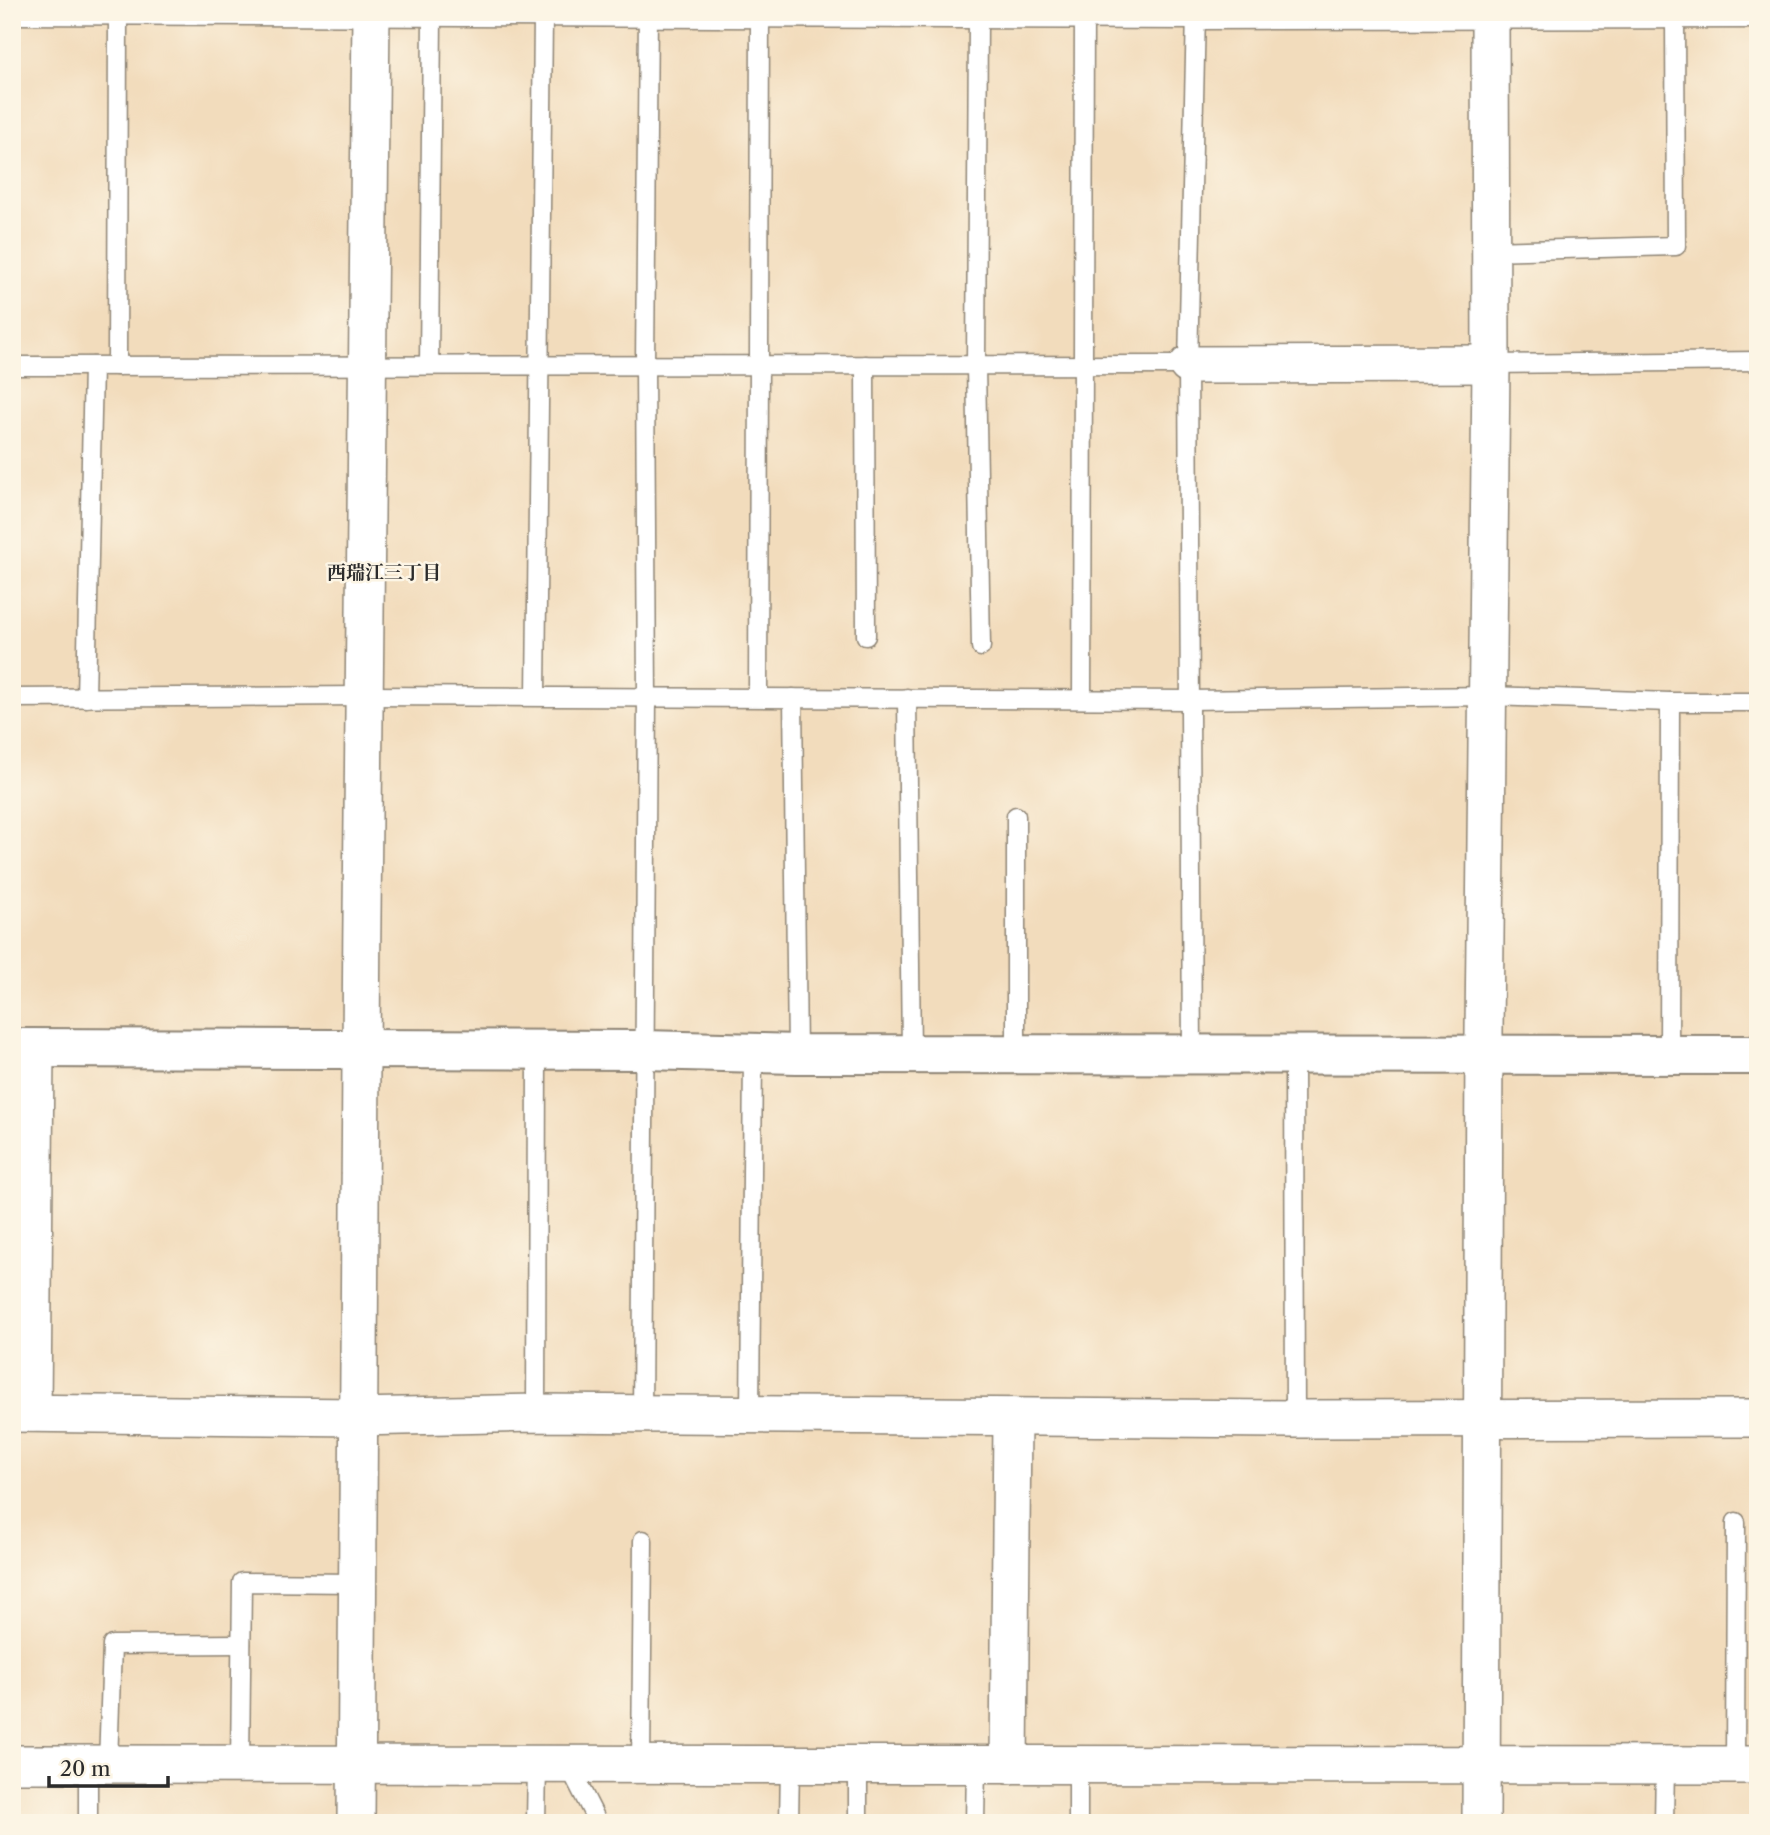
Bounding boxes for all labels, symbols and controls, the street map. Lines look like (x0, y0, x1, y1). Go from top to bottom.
district label: 西瑞江三丁目 (327, 561, 441, 584)
scale bar (49, 1744, 168, 1788)
text: 20 m (60, 1756, 111, 1781)

